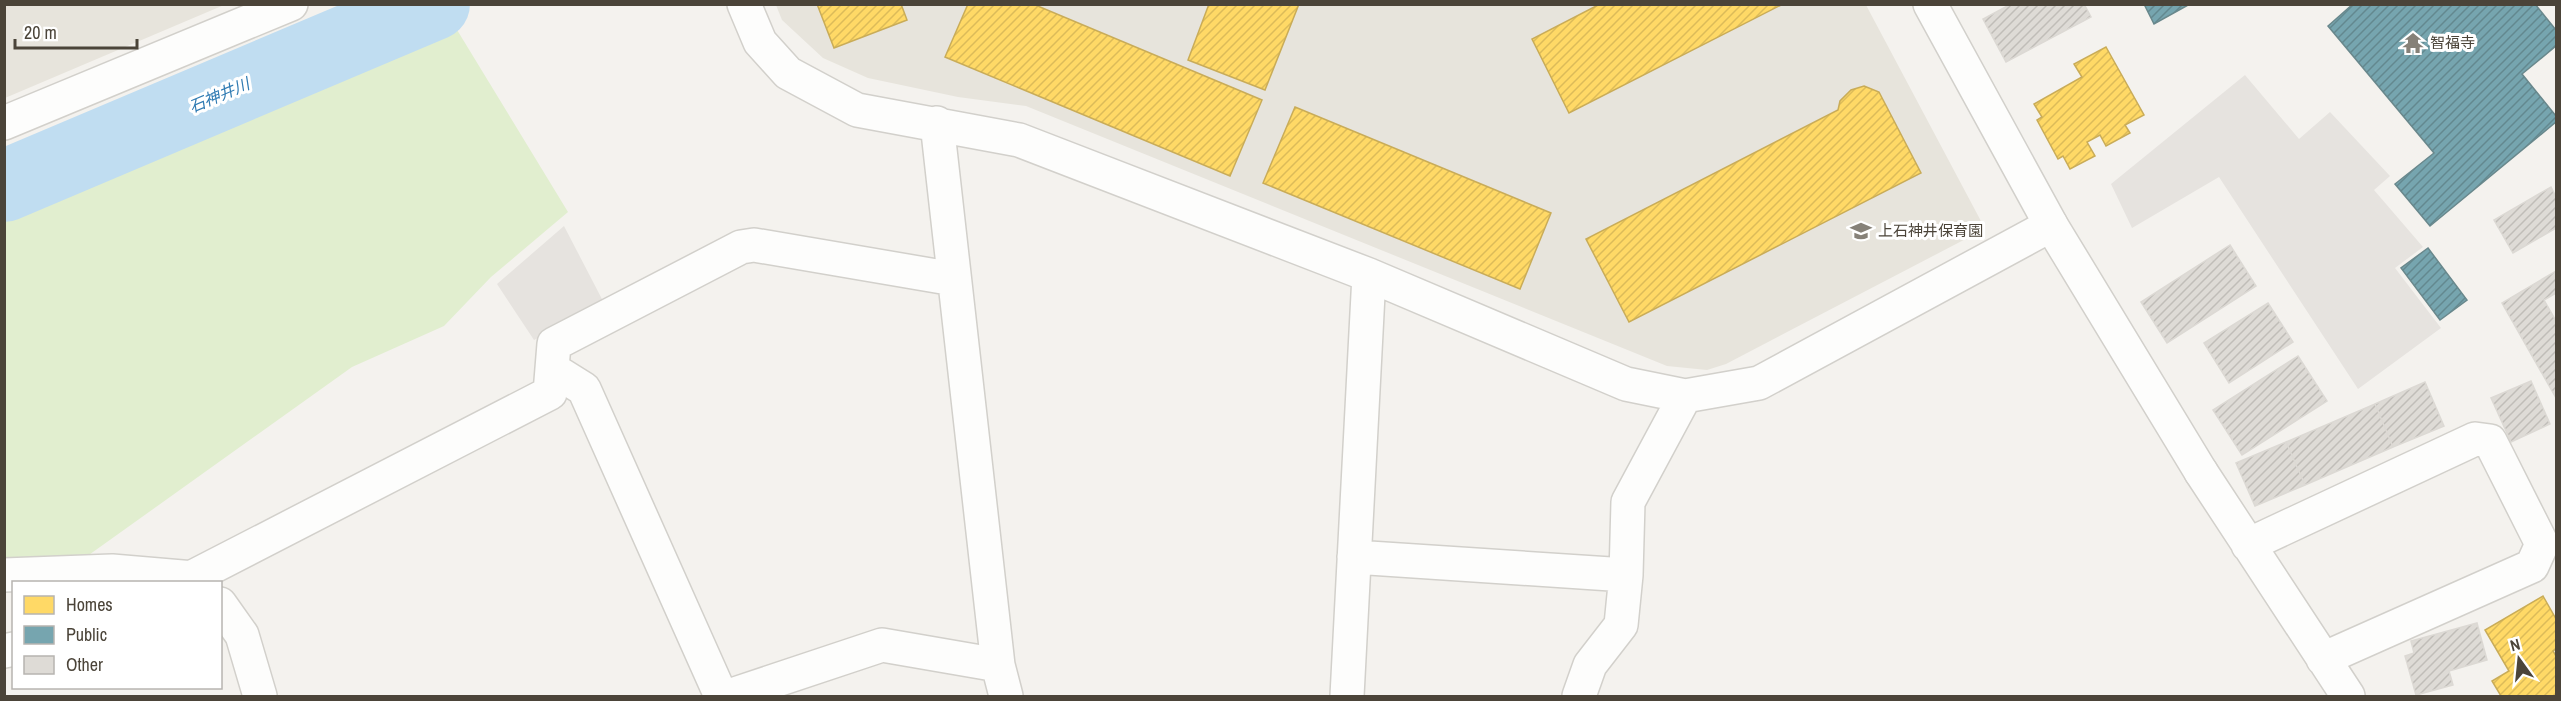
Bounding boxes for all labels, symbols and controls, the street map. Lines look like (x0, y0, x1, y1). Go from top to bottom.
scale bar (15, 12, 136, 50)
text: 20 m (24, 20, 57, 45)
temple icon: 智福寺 (2401, 31, 2425, 55)
place label: 智福寺 (2430, 32, 2475, 53)
water label: 石神井川 (185, 72, 255, 118)
school or university icon: 上石神井保育園 (1849, 219, 1873, 243)
place label: 上石神井保育園 (1878, 220, 1983, 241)
legend (12, 581, 222, 689)
text: Homes (66, 592, 113, 617)
text: Public (66, 622, 107, 647)
north arrow (2489, 629, 2549, 689)
text: N (2508, 633, 2523, 656)
text: Other (66, 652, 103, 677)

